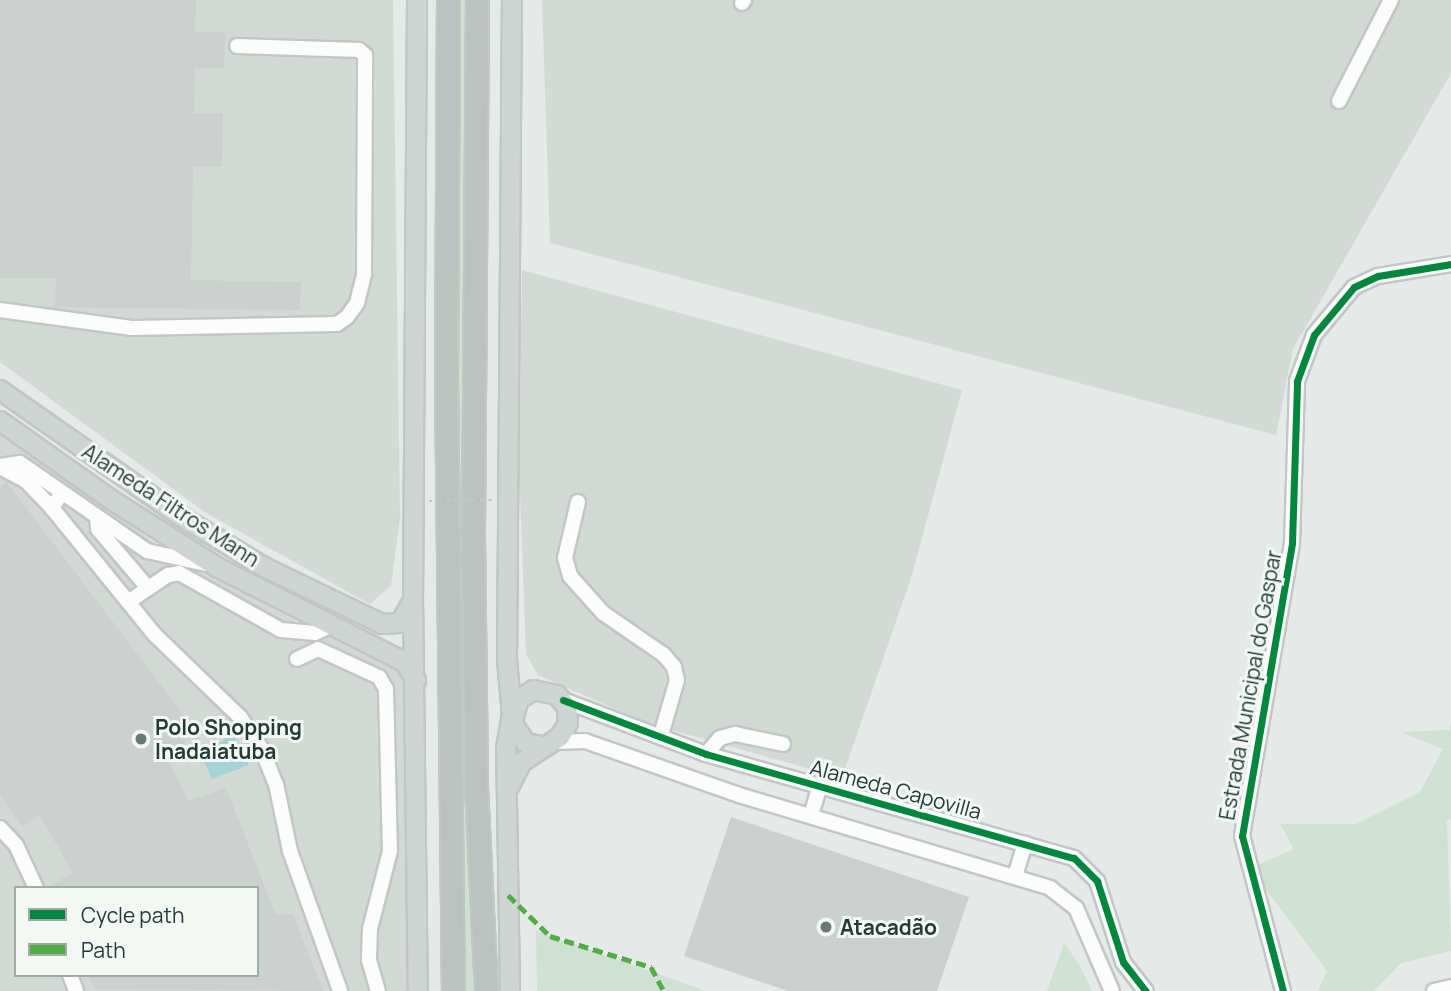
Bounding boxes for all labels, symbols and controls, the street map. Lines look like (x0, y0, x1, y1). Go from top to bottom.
street label: Alameda Filtros Mann (78, 438, 264, 572)
street label: Estrada Municipal do Gaspar (1214, 548, 1286, 822)
place label: Polo Shopping Inadaiatuba (155, 714, 302, 764)
marker: Polo Shopping Inadaiatuba (133, 731, 149, 747)
street label: Alameda Capovilla (808, 754, 984, 824)
legend (14, 886, 259, 977)
text: Cycle path (81, 901, 184, 929)
place label: Atacadão (840, 914, 937, 940)
marker: Atacadão (818, 919, 834, 935)
text: Path (81, 936, 126, 964)

